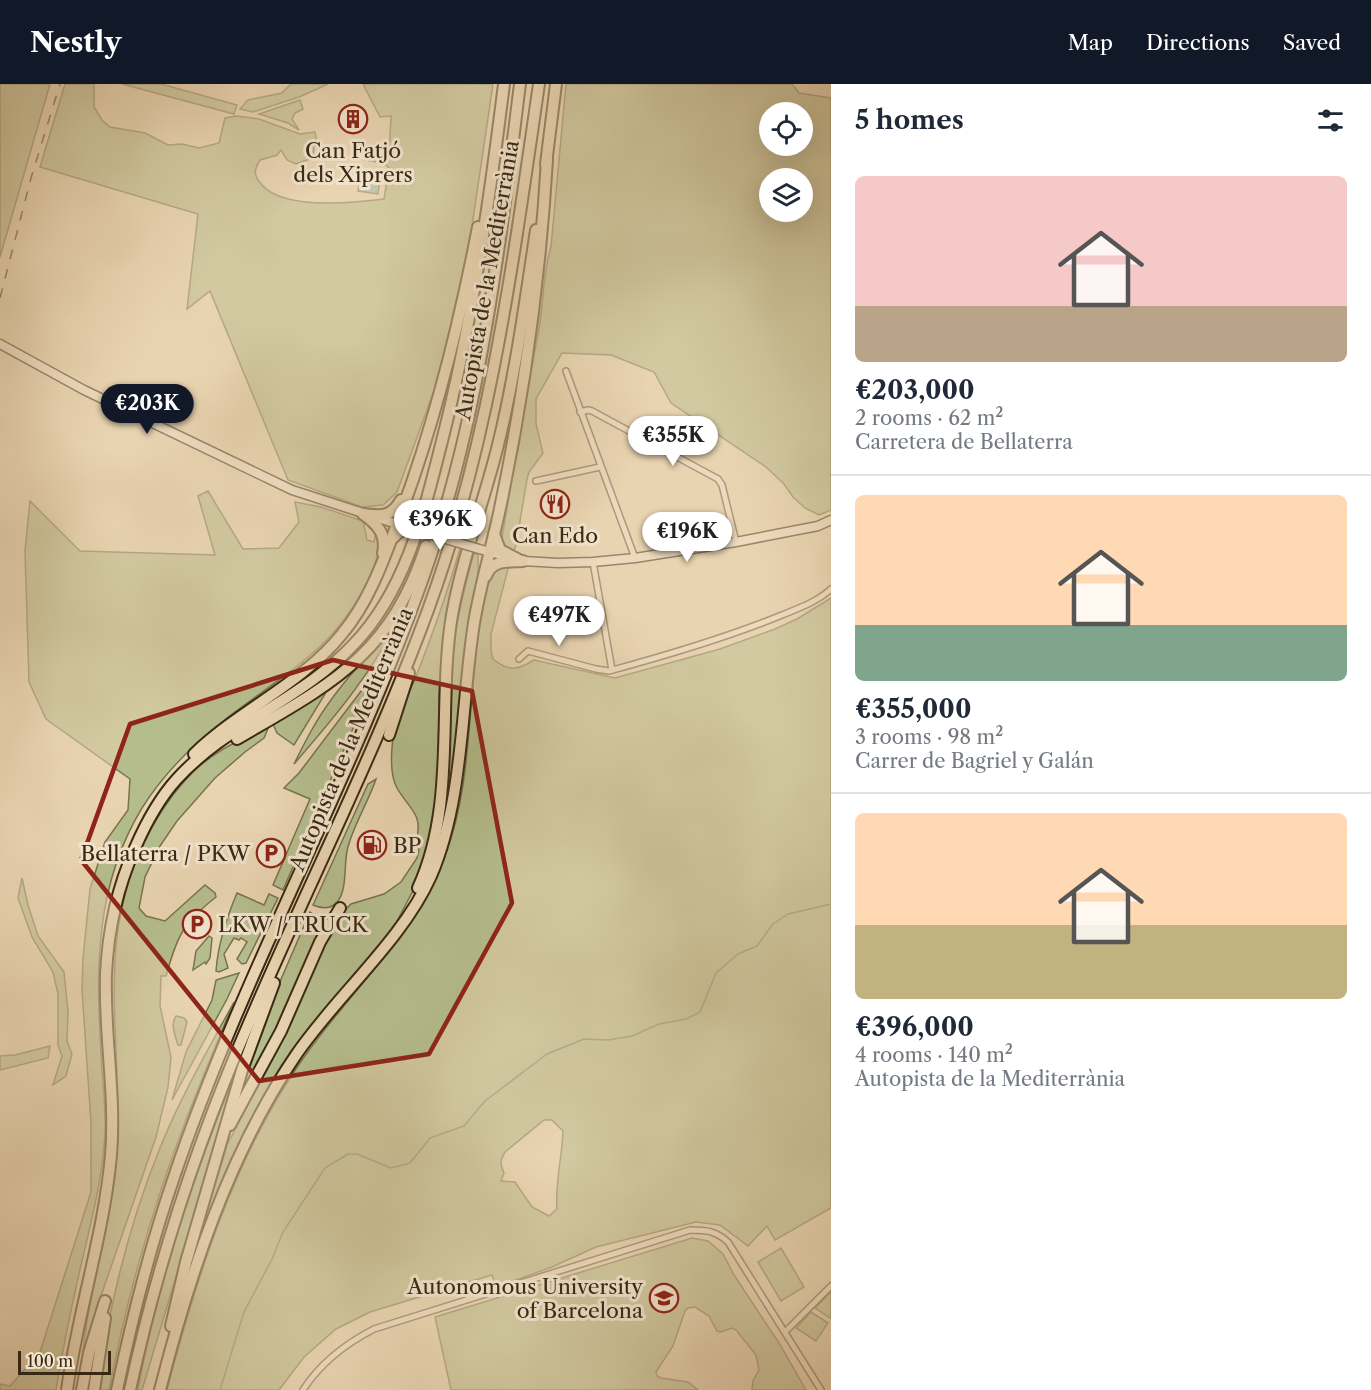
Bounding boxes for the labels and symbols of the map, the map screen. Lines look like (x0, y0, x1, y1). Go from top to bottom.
building icon: Can Fatjó dels Xiprers (337, 103, 369, 135)
street label: Autopista de la Mediterrània (450, 137, 524, 423)
place label: Can Fatjó dels Xiprers (293, 138, 413, 187)
pin: €203K (105, 384, 189, 435)
pin: €355K (631, 416, 715, 467)
restaurant icon: Can Edo (539, 488, 571, 520)
pin: €396K (398, 500, 482, 551)
pin: €196K (645, 512, 729, 563)
place label: Can Edo (512, 523, 598, 548)
pin: €497K (517, 596, 601, 647)
street label: Autopista de la Mediterrània (284, 603, 418, 875)
fuel station icon: BP (356, 829, 388, 861)
place label: BP (393, 833, 422, 858)
parking icon: Bellaterra / PKW (255, 837, 287, 869)
place label: Bellaterra / PKW (81, 841, 251, 866)
parking icon: LKW / TRUCK (181, 908, 213, 940)
place label: LKW / TRUCK (218, 912, 369, 937)
place label: Autonomous University of Barcelona (406, 1274, 644, 1323)
school or university icon: Autonomous University of Barcelona (648, 1282, 680, 1314)
scale bar (18, 1348, 111, 1376)

